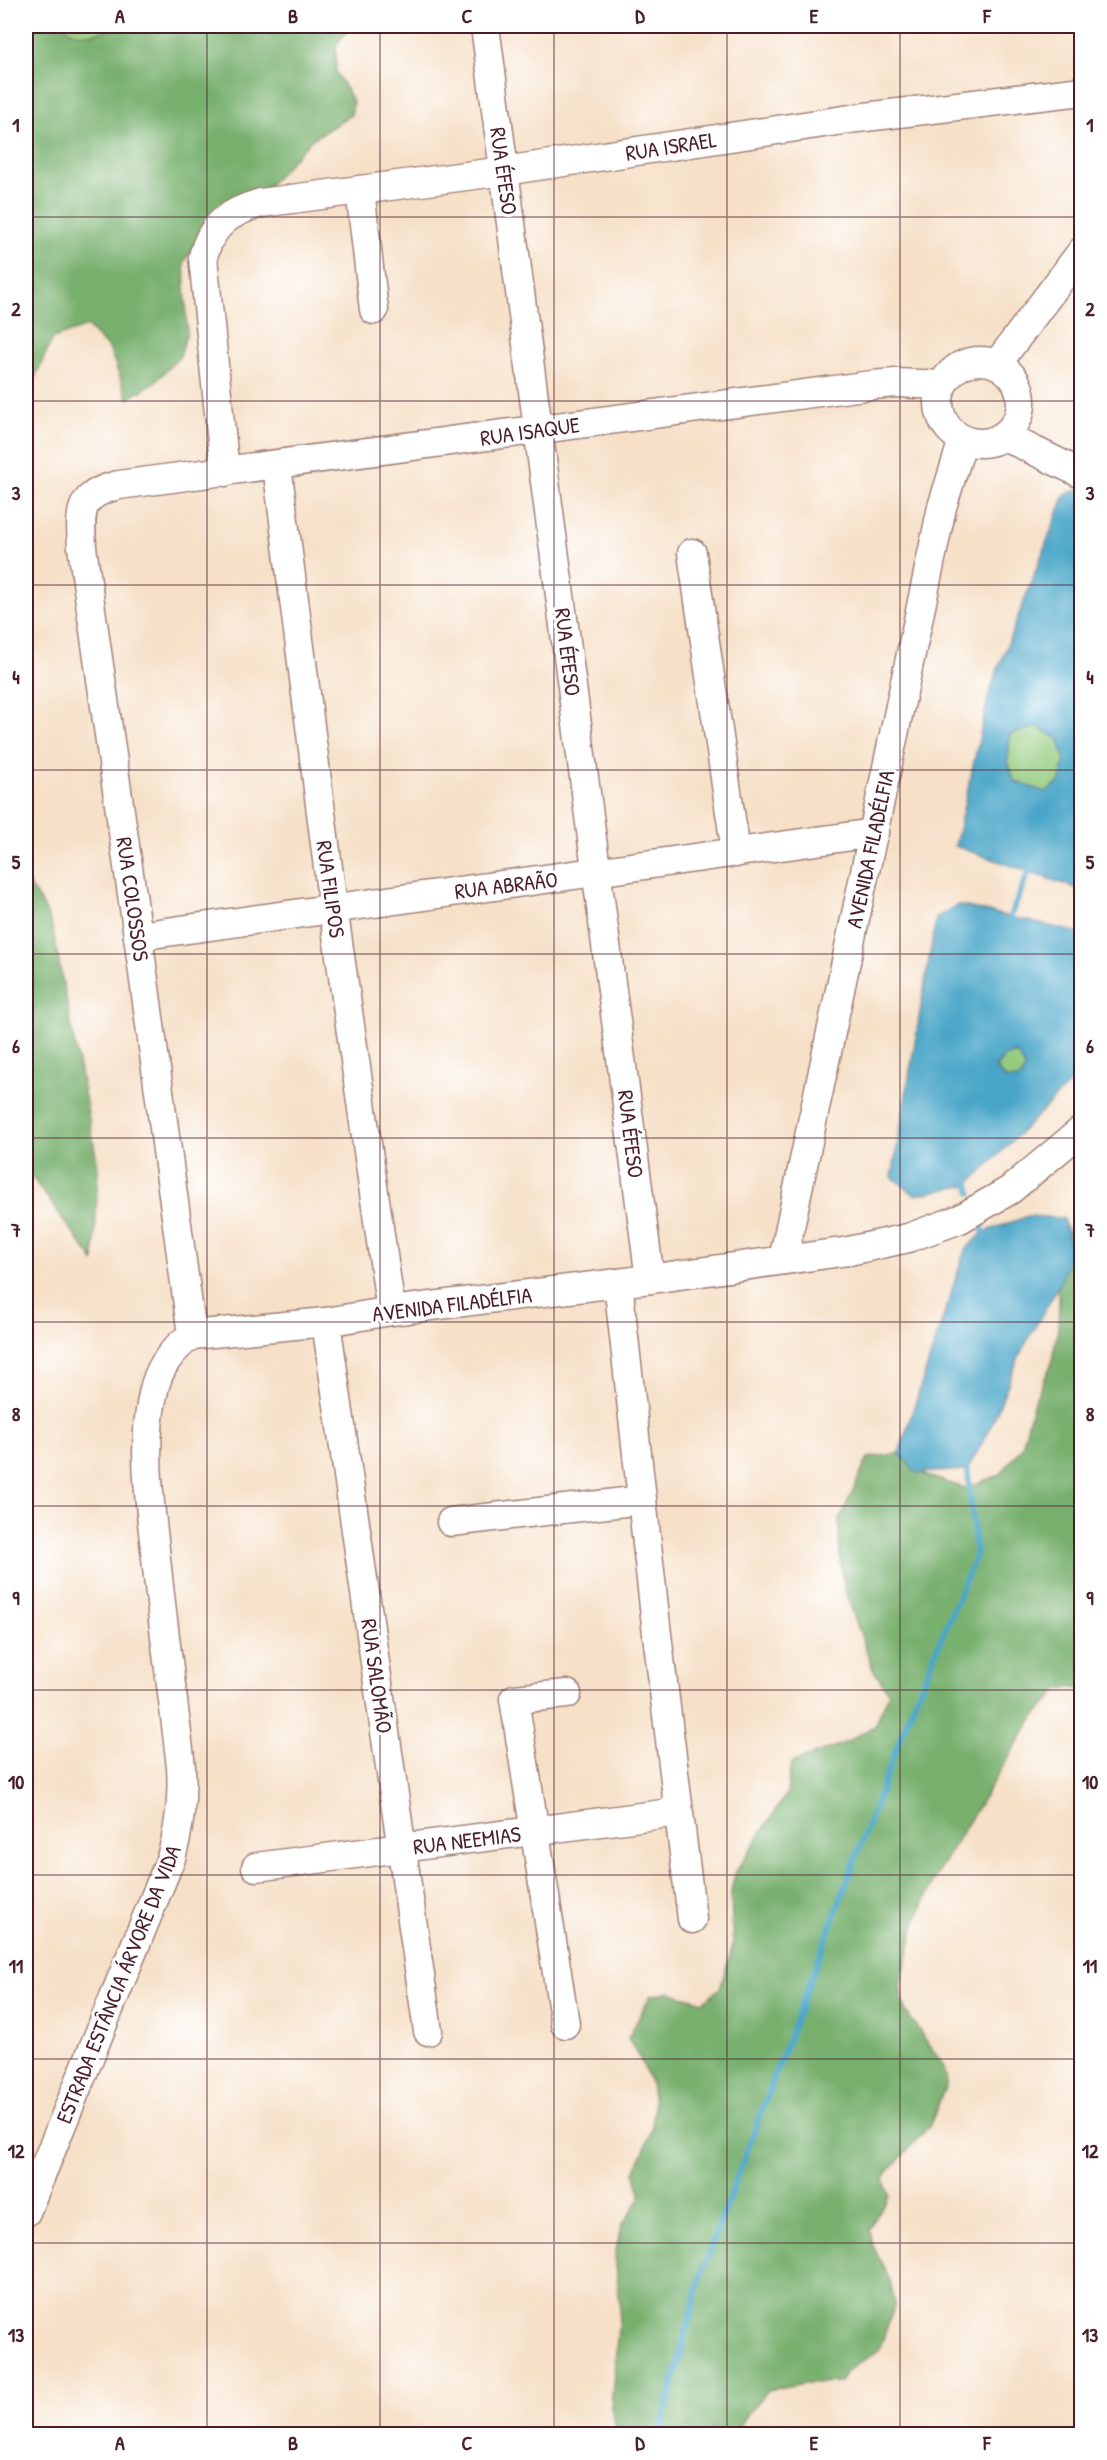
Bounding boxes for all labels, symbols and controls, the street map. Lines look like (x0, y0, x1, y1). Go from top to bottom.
text: A (115, 2, 125, 29)
text: B (288, 2, 298, 29)
text: C (462, 2, 473, 29)
text: D (635, 2, 645, 29)
text: E (810, 2, 819, 29)
text: F (982, 2, 992, 29)
text: 1 (12, 111, 20, 138)
text: 1 (1086, 111, 1094, 138)
street label: RUA ISRAEL (623, 124, 719, 168)
street label: RUA ÉFESO (483, 125, 525, 217)
text: 2 (11, 295, 21, 322)
text: 2 (1085, 295, 1095, 322)
street label: RUA ISAQUE (478, 409, 582, 453)
text: 3 (12, 479, 21, 506)
text: 3 (1086, 479, 1095, 506)
street label: RUA ÉFESO (548, 607, 588, 697)
text: 4 (12, 663, 20, 690)
text: 4 (1086, 663, 1094, 690)
street label: AVENIDA FILADÉLFIA (839, 767, 901, 931)
street label: RUA COLOSSOS (109, 835, 157, 963)
street label: RUA FILIPOS (309, 839, 353, 939)
text: 5 (12, 848, 21, 875)
text: 5 (1086, 848, 1095, 875)
street label: RUA ABRAÃO (453, 864, 559, 906)
text: 6 (12, 1032, 20, 1059)
text: 6 (1086, 1032, 1094, 1059)
street label: RUA ÉFESO (611, 1089, 651, 1179)
text: 7 (10, 1216, 21, 1243)
text: 7 (1084, 1216, 1095, 1243)
street label: AVENIDA FILADÉLFIA (370, 1279, 534, 1329)
text: 8 (12, 1400, 21, 1427)
text: 8 (1086, 1400, 1095, 1427)
text: 9 (12, 1584, 20, 1611)
text: 9 (1086, 1584, 1094, 1611)
street label: RUA SALOMÃO (354, 1617, 400, 1735)
text: 10 (8, 1768, 24, 1795)
text: 10 (1082, 1768, 1098, 1795)
street label: RUA NEEMIAS (412, 1819, 522, 1861)
street label: ESTRADA ESTÂNCIA ÁRVORE DA VIDA (48, 1840, 188, 2128)
text: 11 (9, 1952, 23, 1979)
text: 11 (1083, 1952, 1097, 1979)
text: 12 (8, 2137, 25, 2164)
text: 12 (1082, 2137, 1099, 2164)
text: 13 (8, 2321, 24, 2348)
text: 13 (1082, 2321, 1098, 2348)
text: A (115, 2429, 125, 2456)
text: B (288, 2429, 298, 2456)
text: C (462, 2429, 473, 2456)
text: D (635, 2429, 645, 2456)
text: E (810, 2429, 819, 2456)
text: F (982, 2429, 992, 2456)

